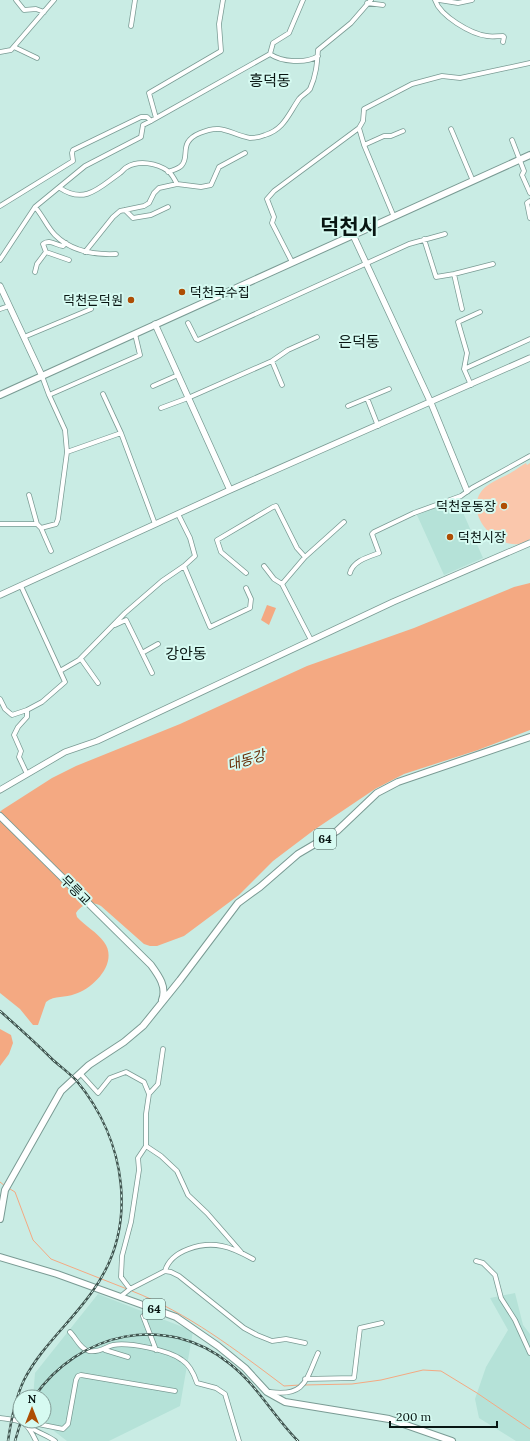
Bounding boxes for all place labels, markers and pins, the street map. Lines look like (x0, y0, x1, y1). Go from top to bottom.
place label: 덕천국수집 (190, 284, 250, 301)
marker: 덕천국수집 (177, 287, 187, 297)
place label: 덕천은덕원 (63, 292, 123, 309)
marker: 덕천은덕원 (126, 295, 136, 305)
place label: 덕천운동장 (436, 498, 496, 515)
marker: 덕천운동장 (499, 501, 509, 511)
place label: 덕천시장 (458, 529, 506, 546)
marker: 덕천시장 (445, 532, 455, 542)

